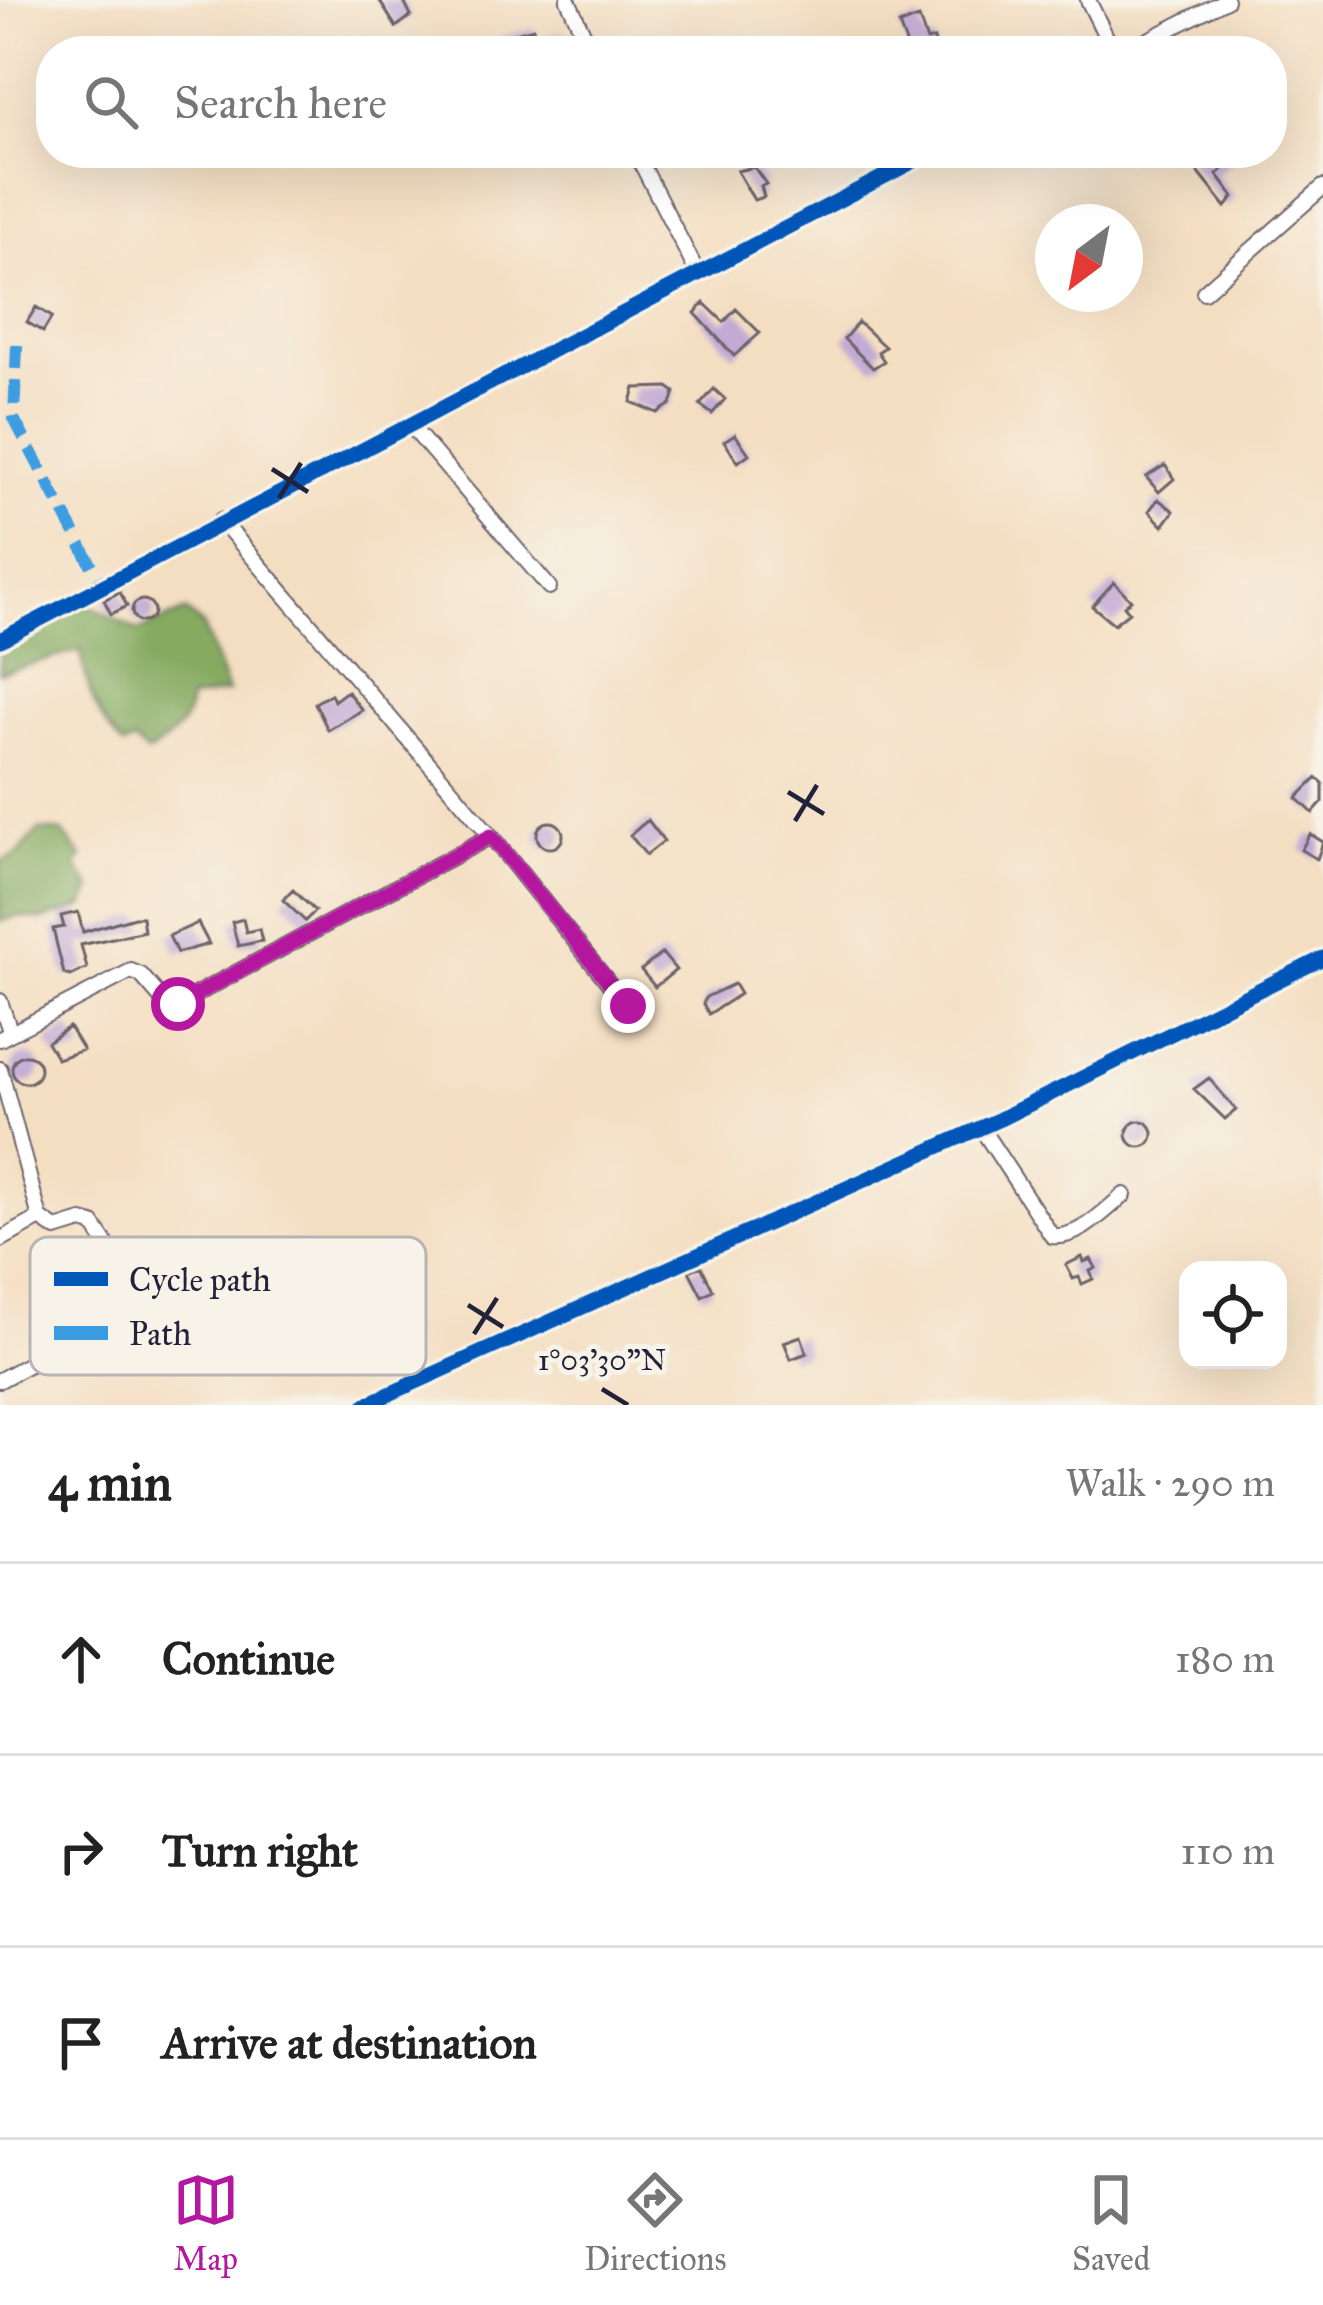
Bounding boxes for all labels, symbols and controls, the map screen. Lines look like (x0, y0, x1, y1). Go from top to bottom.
search box (36, 36, 1287, 168)
icon: search (78, 69, 144, 135)
text: Search here (174, 75, 387, 130)
north arrow (1035, 204, 1143, 312)
route start (151, 977, 205, 1031)
route end (601, 979, 655, 1033)
legend (30, 1237, 426, 1375)
text: Cycle path (129, 1260, 271, 1300)
map controls (1179, 1261, 1287, 1369)
button: locate (1179, 1261, 1287, 1369)
text: Path (129, 1314, 191, 1354)
text: 1°03'30"N (538, 1342, 666, 1378)
text: 4 min (48, 1452, 172, 1514)
text: Walk · 290 m (1065, 1459, 1275, 1507)
icon: ahead (48, 1626, 114, 1692)
text: Continue (162, 1631, 335, 1686)
text: 180 m (1175, 1635, 1275, 1683)
icon: right (48, 1818, 114, 1884)
text: Turn right (162, 1823, 358, 1878)
text: 110 m (1180, 1827, 1275, 1875)
icon: arrive (48, 2010, 114, 2076)
text: Arrive at destination (162, 2015, 537, 2070)
tab: Map (173, 2167, 239, 2279)
tab: Directions (584, 2167, 726, 2279)
tab: Saved (1072, 2167, 1150, 2279)

